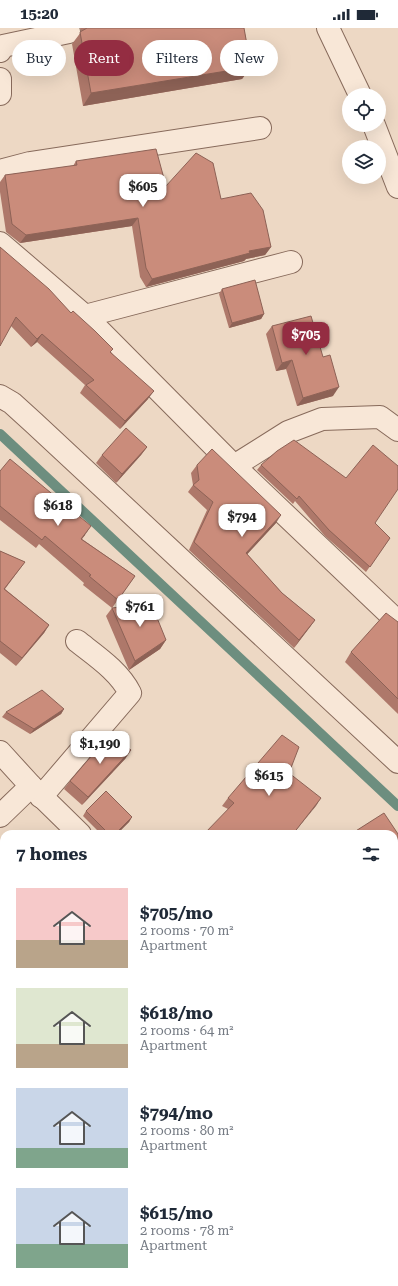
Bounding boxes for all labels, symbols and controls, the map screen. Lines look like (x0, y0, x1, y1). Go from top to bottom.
text: 15:20 (20, 5, 58, 23)
chip: Buy (12, 40, 66, 76)
chip: Rent (74, 40, 134, 76)
chip: Filters (142, 40, 212, 76)
chip: New (220, 40, 278, 76)
map controls (342, 88, 386, 184)
button: locate (342, 88, 386, 132)
button: layers (342, 140, 386, 184)
pin: $605 (119, 174, 167, 208)
text: $605 (128, 179, 158, 194)
pin: $705 (282, 322, 330, 356)
text: $705 (291, 327, 321, 342)
pin: $618 (34, 493, 82, 527)
text: $618 (43, 498, 73, 513)
pin: $794 (218, 504, 266, 538)
text: $794 (227, 509, 257, 524)
pin: $761 (116, 594, 164, 628)
text: $761 (125, 599, 155, 614)
pin: $1,190 (67, 731, 133, 765)
text: $1,190 (80, 736, 120, 751)
pin: $615 (245, 763, 293, 797)
text: $615 (254, 768, 284, 783)
icon: filters (360, 843, 382, 865)
text: 7 homes (16, 844, 87, 864)
text: $705/mo (140, 903, 213, 923)
icon: home (48, 904, 96, 952)
text: 2 rooms · 70 m² (140, 923, 234, 938)
text: Apartment (140, 938, 207, 953)
text: $618/mo (140, 1003, 213, 1023)
icon: home (48, 1004, 96, 1052)
text: 2 rooms · 64 m² (140, 1023, 234, 1038)
text: Apartment (140, 1038, 207, 1053)
text: $794/mo (140, 1103, 213, 1123)
icon: home (48, 1104, 96, 1152)
text: 2 rooms · 80 m² (140, 1123, 234, 1138)
text: Apartment (140, 1138, 207, 1153)
text: $615/mo (140, 1203, 213, 1223)
icon: home (48, 1204, 96, 1252)
text: 2 rooms · 78 m² (140, 1223, 234, 1238)
text: Apartment (140, 1238, 207, 1253)

